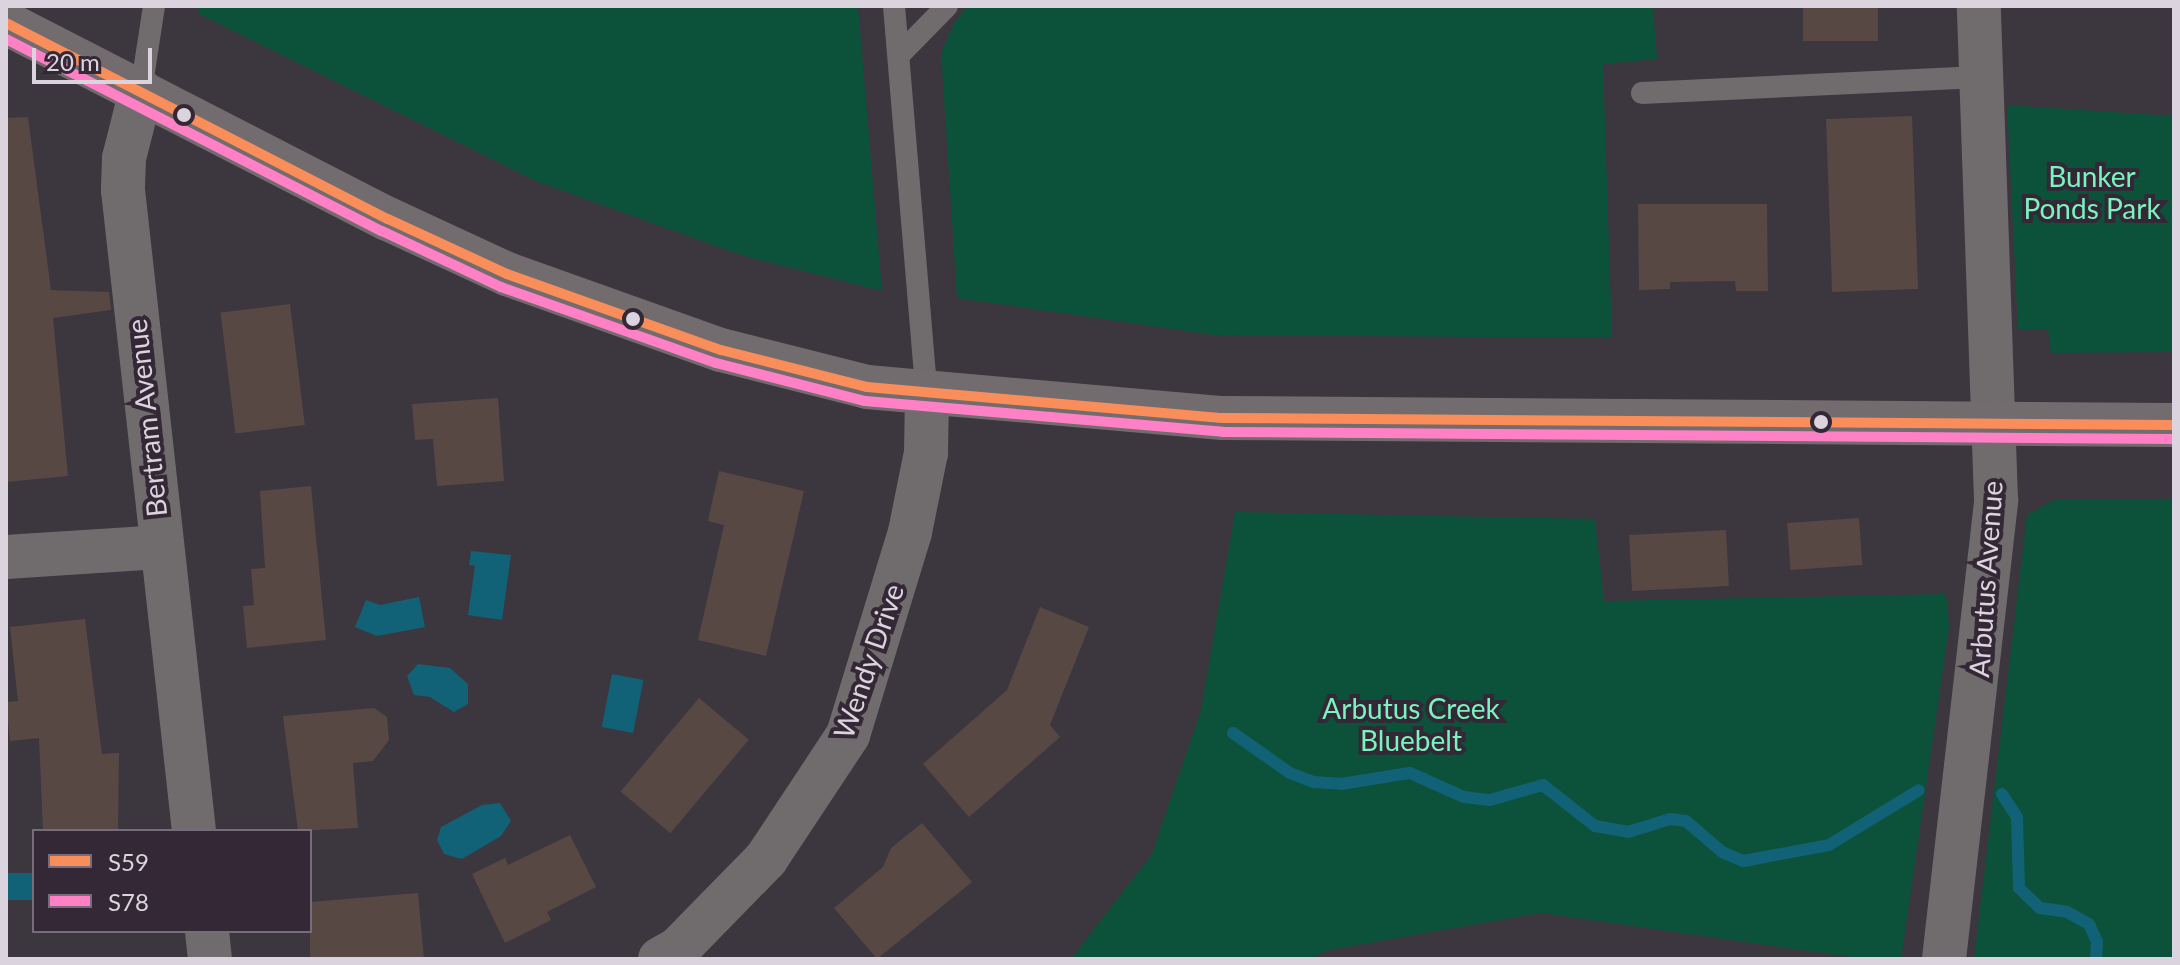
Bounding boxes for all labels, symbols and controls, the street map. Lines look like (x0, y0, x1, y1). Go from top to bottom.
scale bar (36, 32, 156, 82)
text: 20 m (46, 47, 100, 76)
unlabelled marker (176, 107, 192, 123)
park label: Bunker Ponds Park (2023, 159, 2161, 225)
unlabelled marker (625, 311, 641, 327)
street label: Bertram Avenue (119, 317, 173, 519)
unlabelled marker (1813, 414, 1829, 430)
street label: Arbutus Avenue (1961, 479, 2009, 679)
street label: Wendy Drive (826, 579, 910, 743)
park label: Arbutus Creek Bluebelt (1322, 691, 1500, 757)
legend (32, 829, 312, 933)
text: S59 (108, 847, 149, 876)
text: S78 (108, 887, 149, 916)

